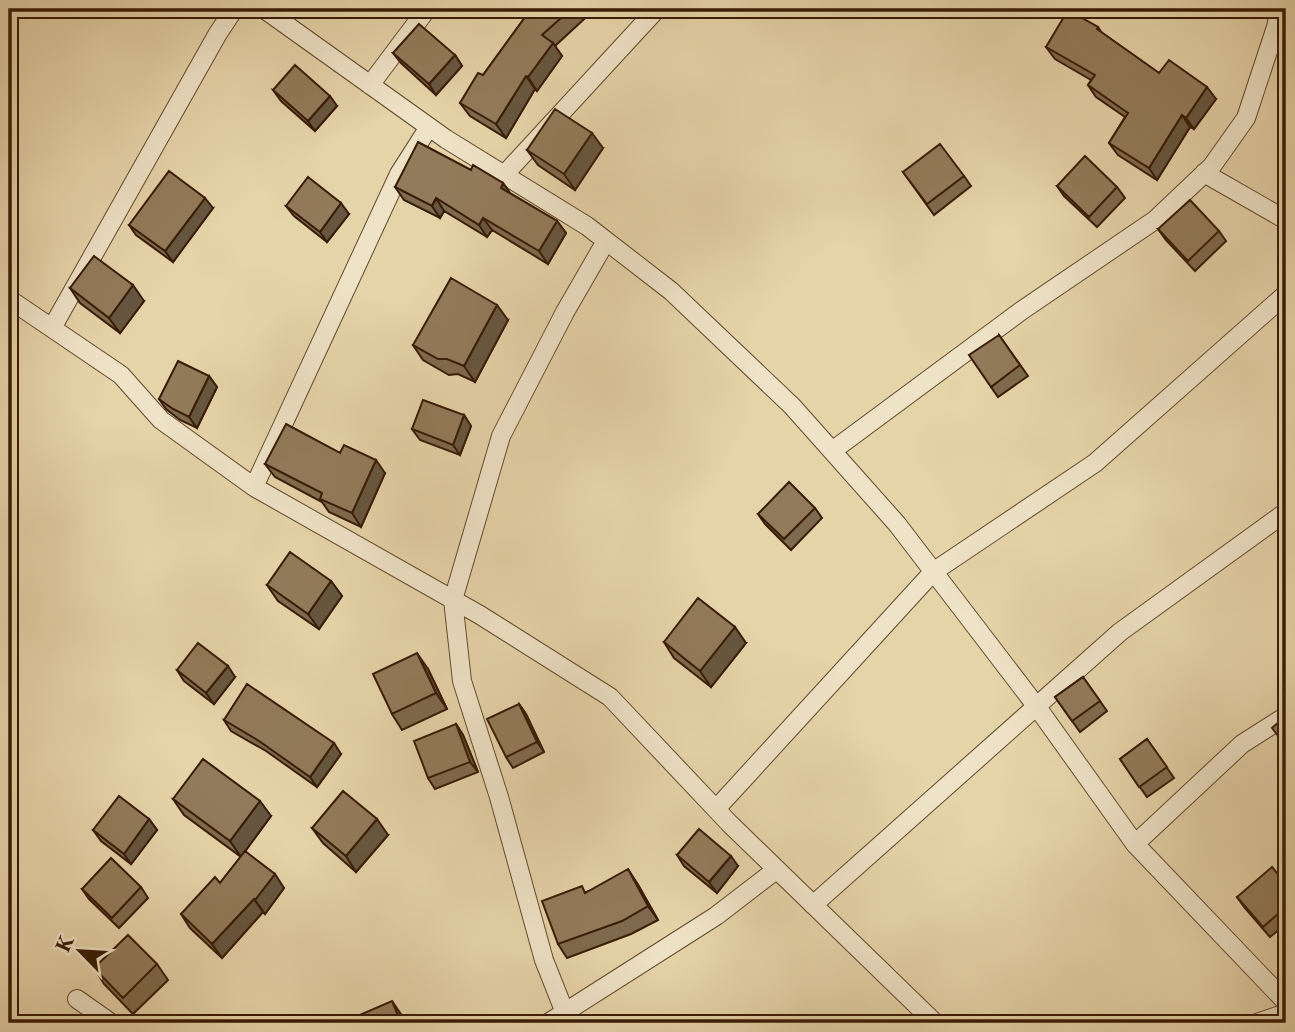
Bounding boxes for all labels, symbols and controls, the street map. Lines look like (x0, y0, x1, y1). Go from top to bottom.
north arrow (46, 916, 116, 986)
text: K (51, 932, 79, 956)

